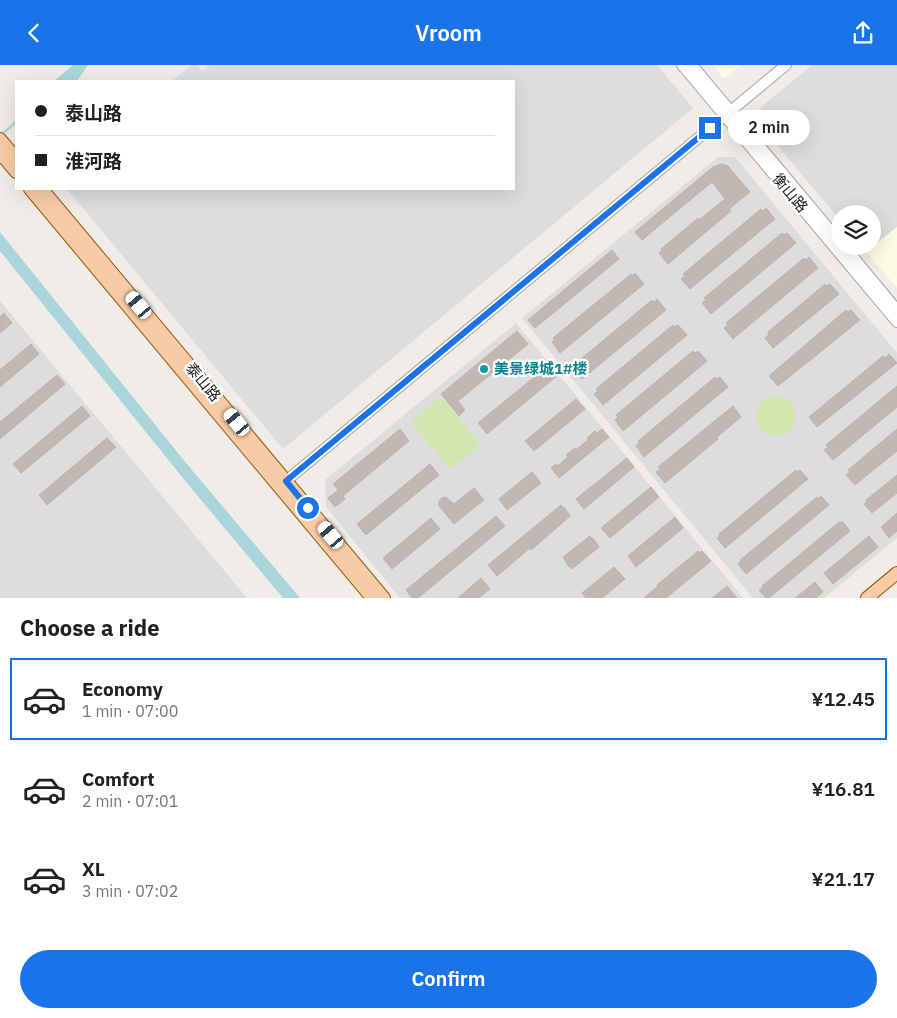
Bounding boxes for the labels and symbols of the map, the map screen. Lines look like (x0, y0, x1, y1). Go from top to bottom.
callout: 2 min (728, 111, 810, 145)
route end (699, 117, 721, 139)
street label: 衡山路 (769, 169, 812, 216)
car (123, 289, 154, 321)
street label: 泰山路 (182, 358, 225, 405)
place label: 美景绿城1#楼 (494, 359, 587, 378)
marker: 美景绿城1#楼 (478, 363, 490, 375)
car (221, 406, 252, 438)
route start (297, 497, 319, 519)
car (315, 519, 346, 551)

